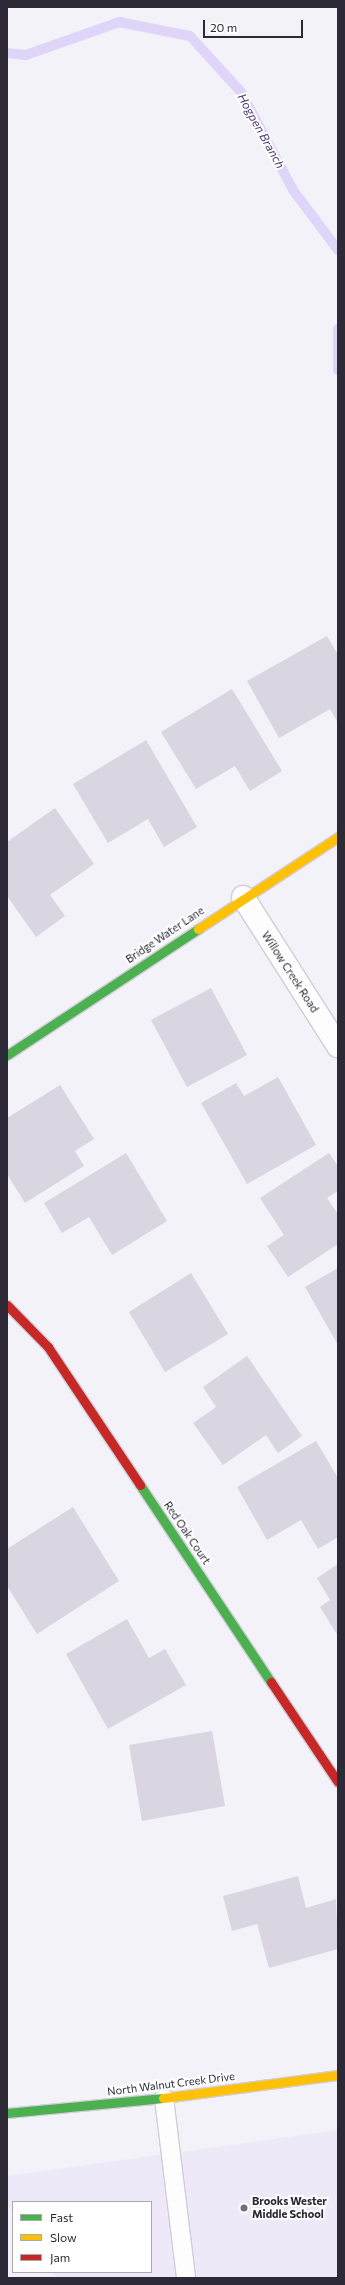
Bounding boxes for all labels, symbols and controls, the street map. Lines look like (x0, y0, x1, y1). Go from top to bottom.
scale bar (205, 12, 305, 38)
text: 20 m (210, 20, 237, 34)
water label: Hogpen Branch (234, 91, 288, 171)
street label: Bridge Water Lane (123, 904, 207, 966)
street label: Willow Creek Road (259, 929, 321, 1015)
street label: Red Oak Court (161, 1499, 213, 1567)
street label: North Walnut Creek Drive (106, 2070, 236, 2098)
place label: Brooks Wester Middle School (252, 2195, 327, 2221)
legend (12, 2201, 152, 2273)
marker: Brooks Wester Middle School (239, 2203, 249, 2213)
text: Fast (50, 2210, 73, 2224)
text: Slow (50, 2230, 77, 2244)
text: Jam (50, 2250, 70, 2264)

